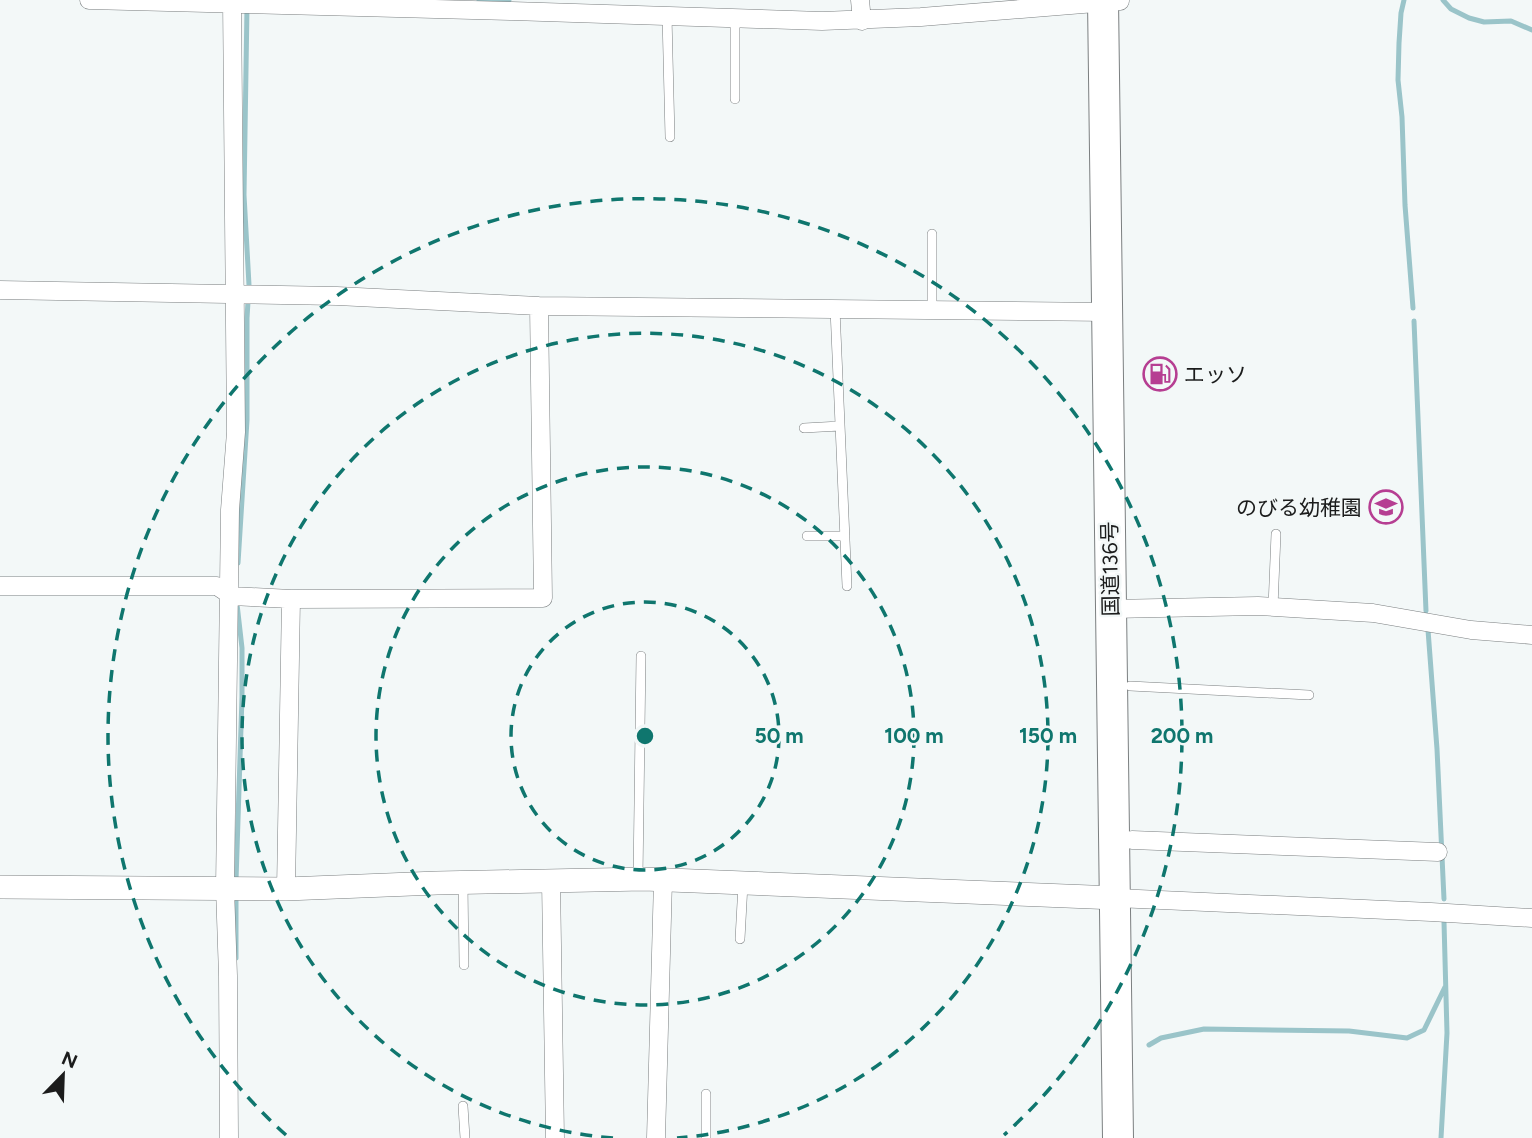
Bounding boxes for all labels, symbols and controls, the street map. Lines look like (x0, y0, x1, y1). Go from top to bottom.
fuel station icon: エッソ (1141, 355, 1179, 393)
place label: エッソ (1184, 362, 1247, 387)
school or university icon: のびる幼稚園 (1367, 488, 1405, 526)
place label: のびる幼稚園 (1236, 495, 1362, 520)
street label: 国道136号 (1097, 521, 1123, 617)
text: 50 m (754, 723, 804, 748)
text: 100 m (884, 723, 944, 748)
text: 150 m (1019, 723, 1077, 748)
text: 200 m (1151, 723, 1213, 748)
centre of rings (633, 724, 657, 748)
north arrow (28, 1040, 98, 1110)
text: N (58, 1046, 81, 1073)

